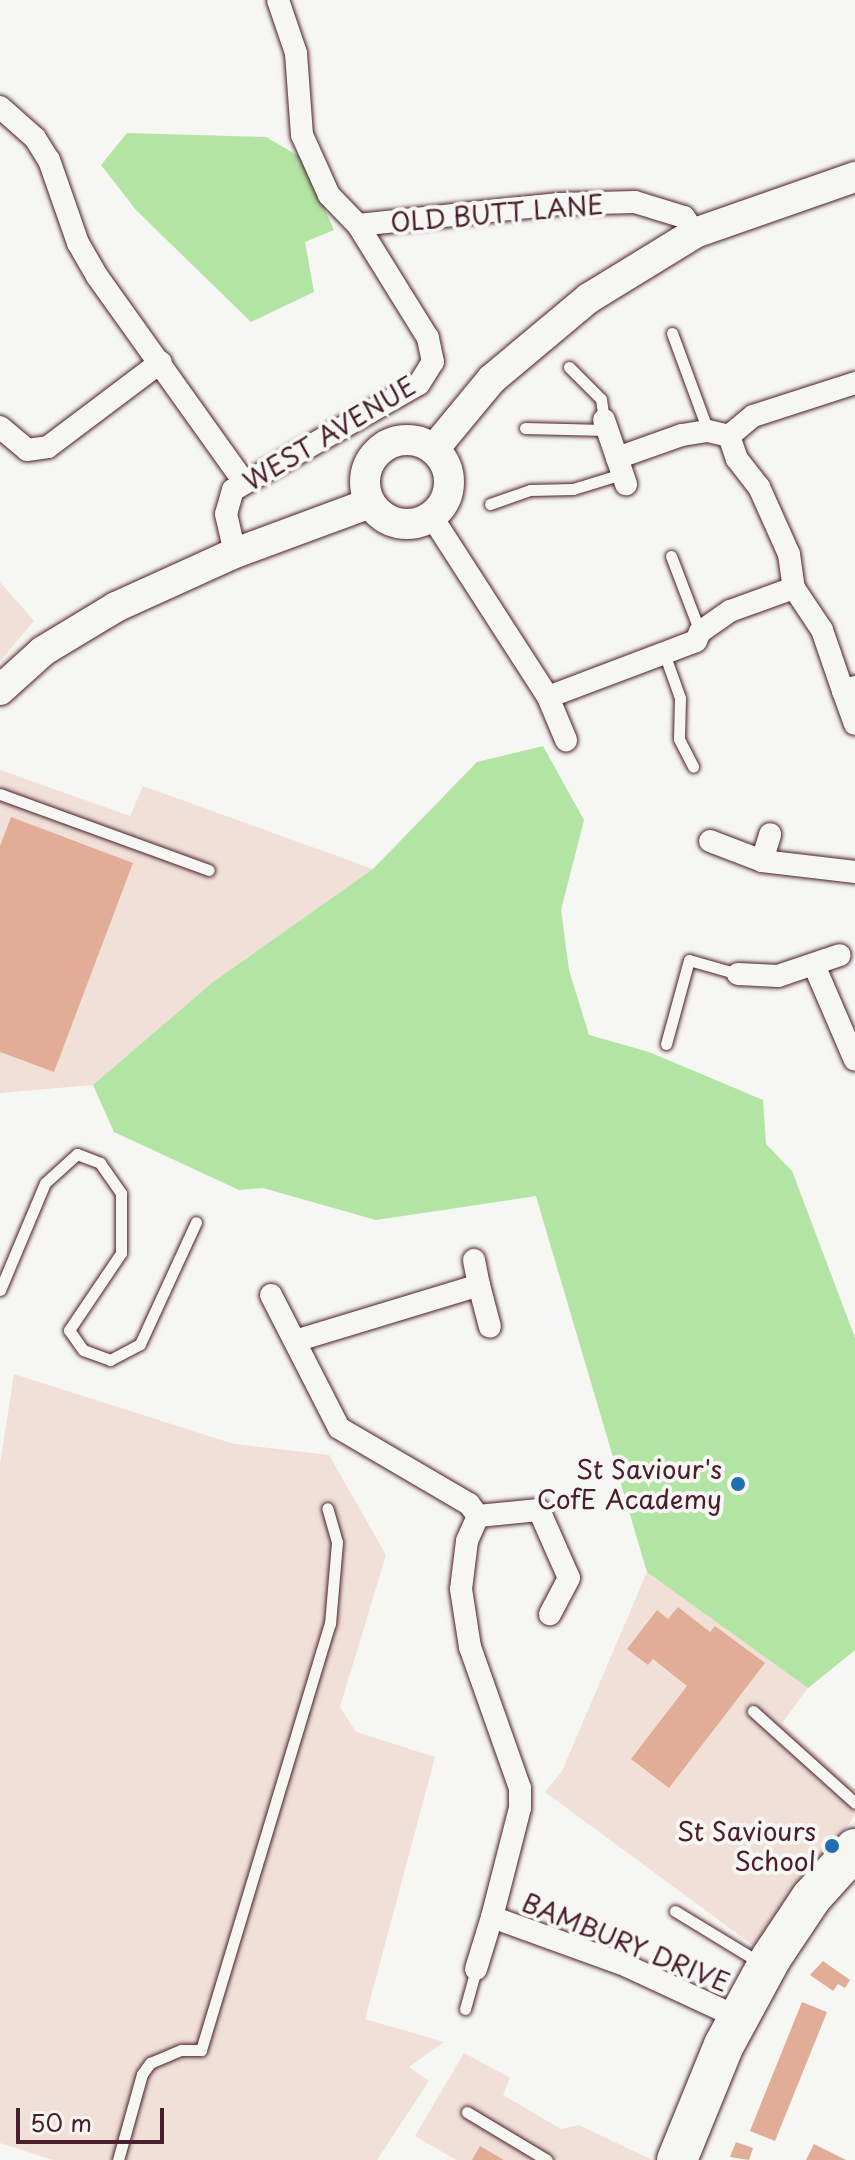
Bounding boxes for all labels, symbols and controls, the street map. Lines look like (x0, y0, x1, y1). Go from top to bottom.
street label: OLD BUTT LANE (387, 188, 607, 238)
street label: WEST AVENUE (238, 370, 420, 496)
place label: St Saviour's CofE Academy (537, 1453, 722, 1514)
marker: St Saviour's CofE Academy (729, 1475, 747, 1493)
place label: St Saviours School (677, 1815, 816, 1876)
marker: St Saviours School (823, 1837, 841, 1855)
street label: BAMBURY DRIVE (517, 1886, 735, 1998)
scale bar (20, 2092, 168, 2142)
text: 50 m (30, 2104, 92, 2140)

